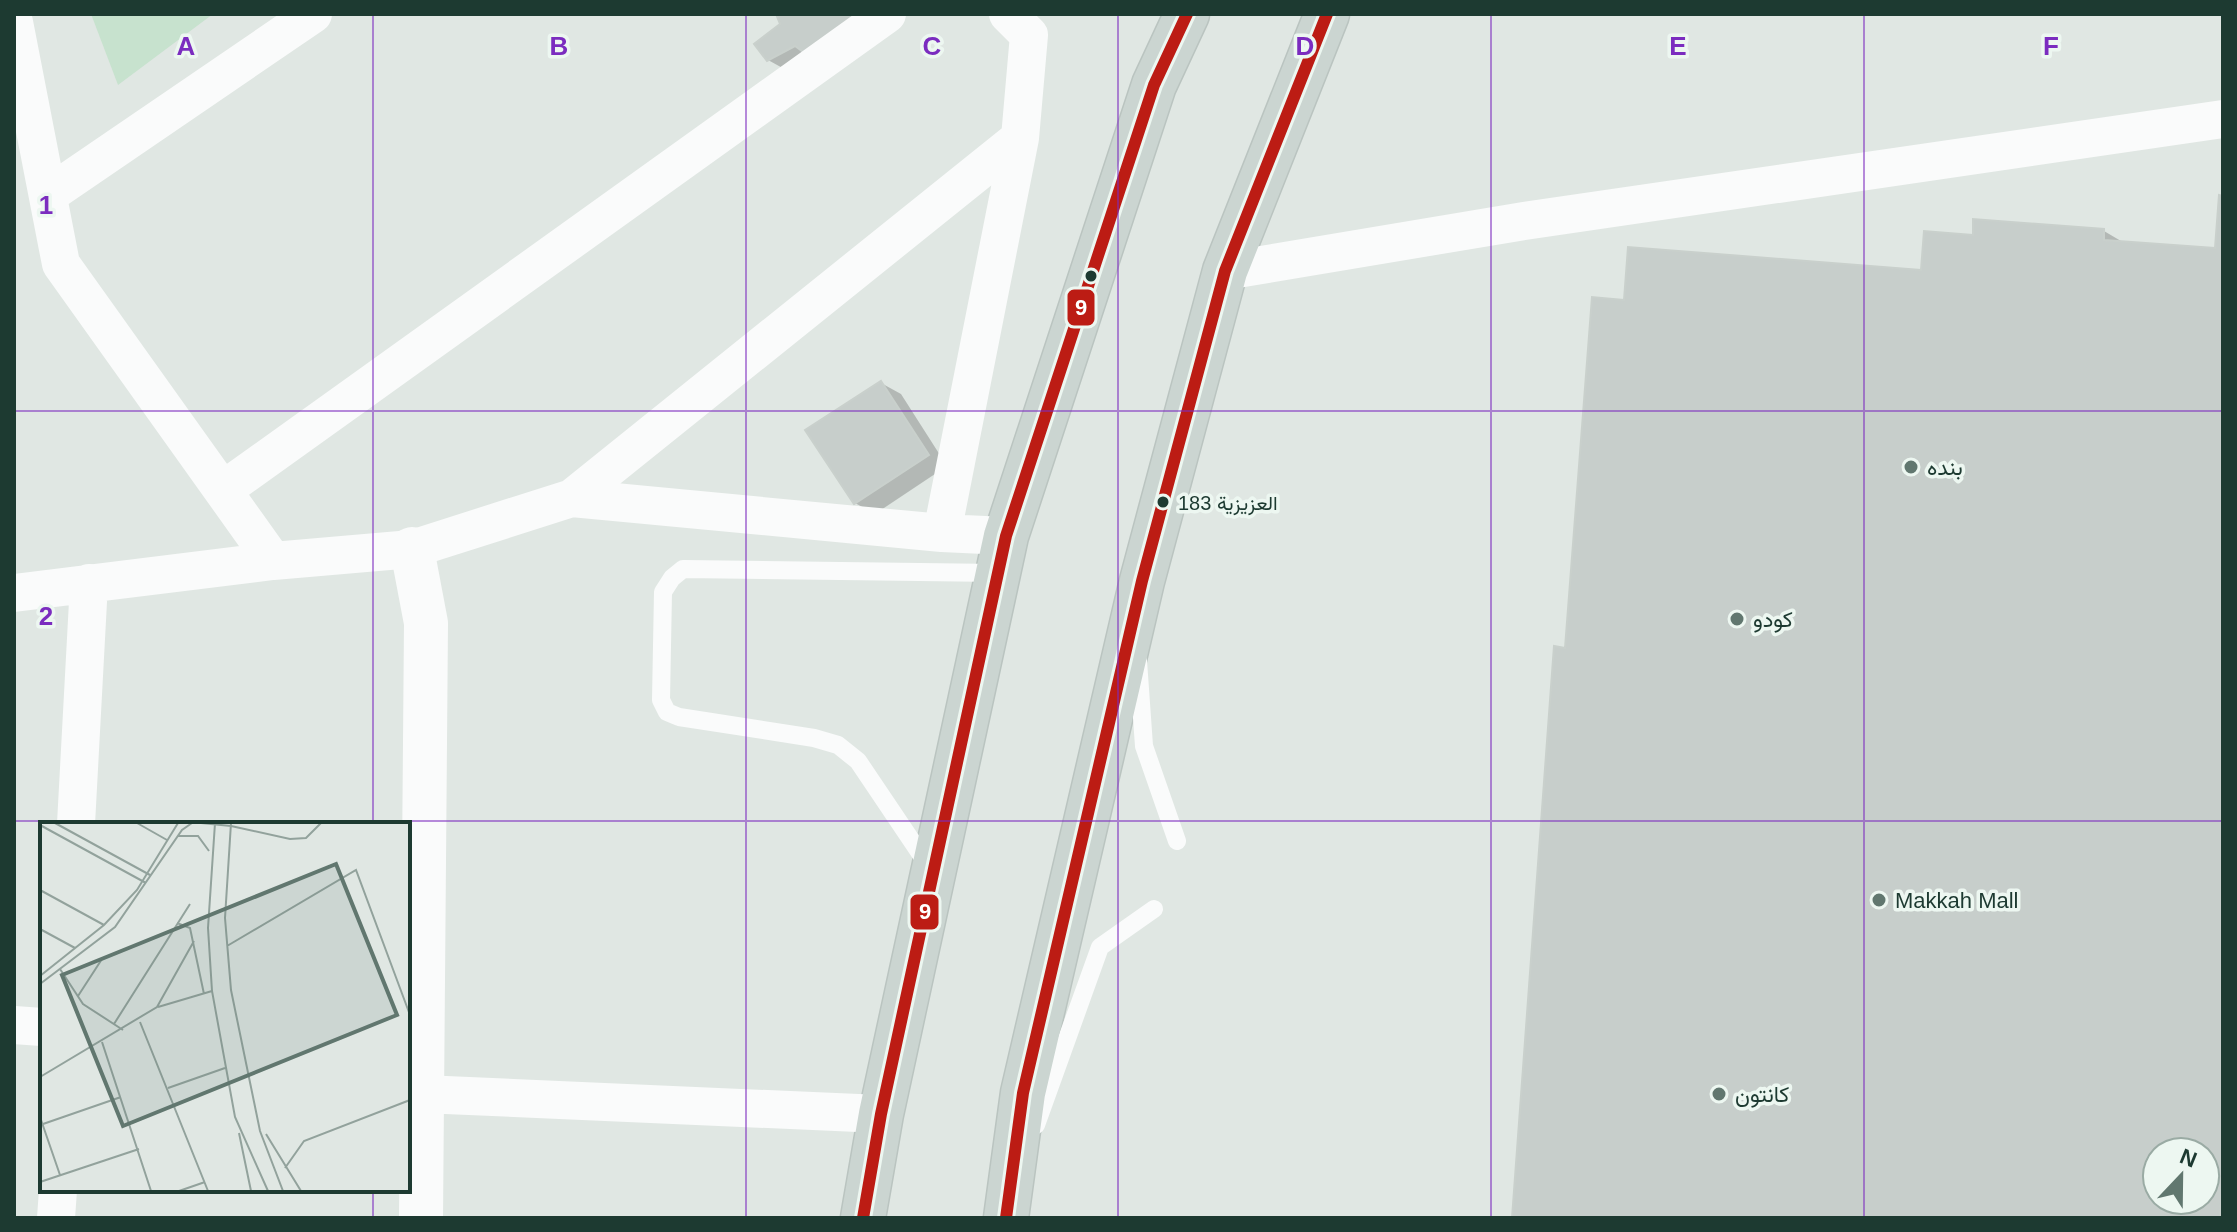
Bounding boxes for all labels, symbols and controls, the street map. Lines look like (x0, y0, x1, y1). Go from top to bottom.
text: A (177, 31, 196, 61)
text: B (550, 31, 568, 61)
text: C (923, 31, 942, 61)
text: D (1296, 31, 1314, 61)
text: E (1669, 31, 1687, 61)
text: F (2043, 31, 2059, 61)
text: 1 (39, 190, 53, 220)
unlabelled marker (1083, 268, 1099, 284)
line badge: 9 (1066, 288, 1096, 327)
text: 9 (1075, 295, 1087, 320)
place label: بنده (1927, 455, 1963, 480)
marker: بنده (1902, 458, 1920, 476)
place label: العزيزية 183 (1178, 492, 1278, 516)
marker: العزيزية 183 (1155, 494, 1171, 510)
text: 2 (39, 601, 53, 631)
place label: كودو (1753, 607, 1793, 633)
marker: كودو (1728, 610, 1746, 628)
inset map (40, 822, 410, 1192)
place label: Makkah Mall (1895, 888, 2018, 913)
marker: Makkah Mall (1870, 891, 1888, 909)
line badge: 9 (909, 893, 940, 931)
text: 9 (919, 899, 931, 924)
place label: كانتون (1735, 1082, 1790, 1108)
marker: كانتون (1710, 1085, 1728, 1103)
north arrow (2141, 1136, 2221, 1216)
text: N (2176, 1143, 2200, 1172)

